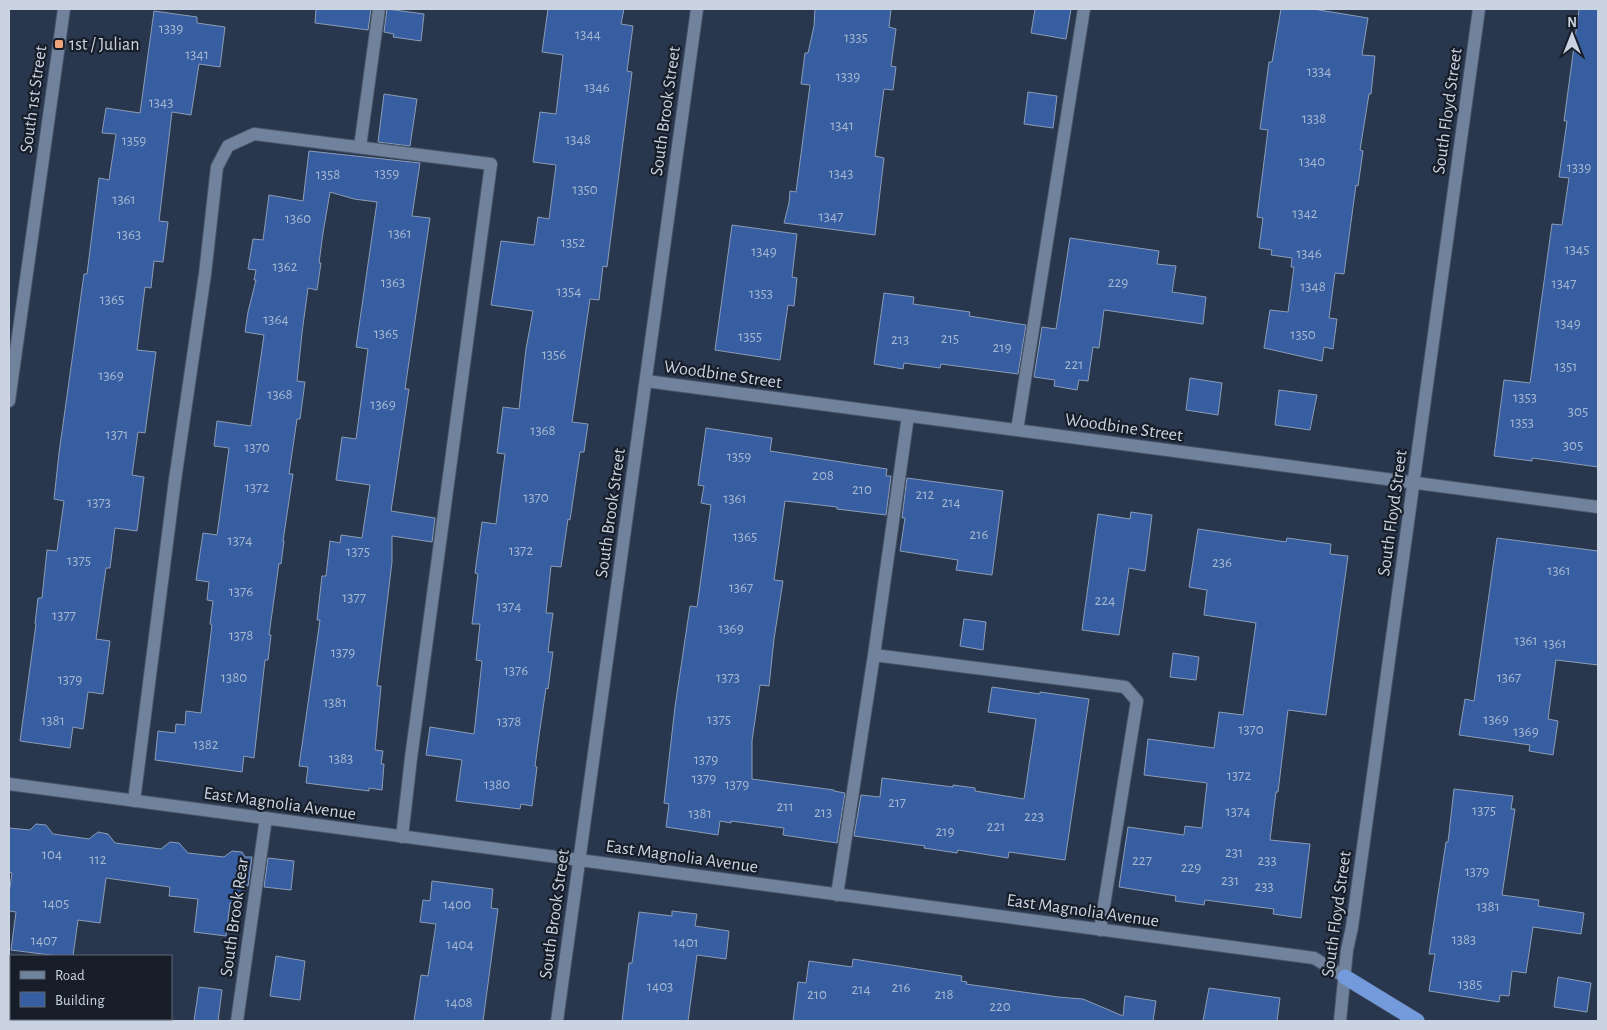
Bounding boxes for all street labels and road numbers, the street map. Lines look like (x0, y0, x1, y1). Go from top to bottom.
street label: South 1st Street (18, 44, 50, 154)
street label: South Brook Street (648, 45, 684, 177)
street label: South Floyd Street (1430, 47, 1466, 175)
street label: Woodbine Street (663, 358, 783, 392)
street label: Woodbine Street (1064, 411, 1184, 445)
street label: South Brook Street (593, 447, 629, 579)
street label: South Floyd Street (1375, 449, 1411, 577)
street label: East Magnolia Avenue (202, 784, 357, 824)
street label: East Magnolia Avenue (604, 837, 759, 877)
street label: South Brook Street (537, 848, 573, 980)
street label: South Floyd Street (1319, 850, 1355, 978)
street label: South Brook Rear (218, 856, 252, 978)
street label: East Magnolia Avenue (1005, 891, 1160, 931)

